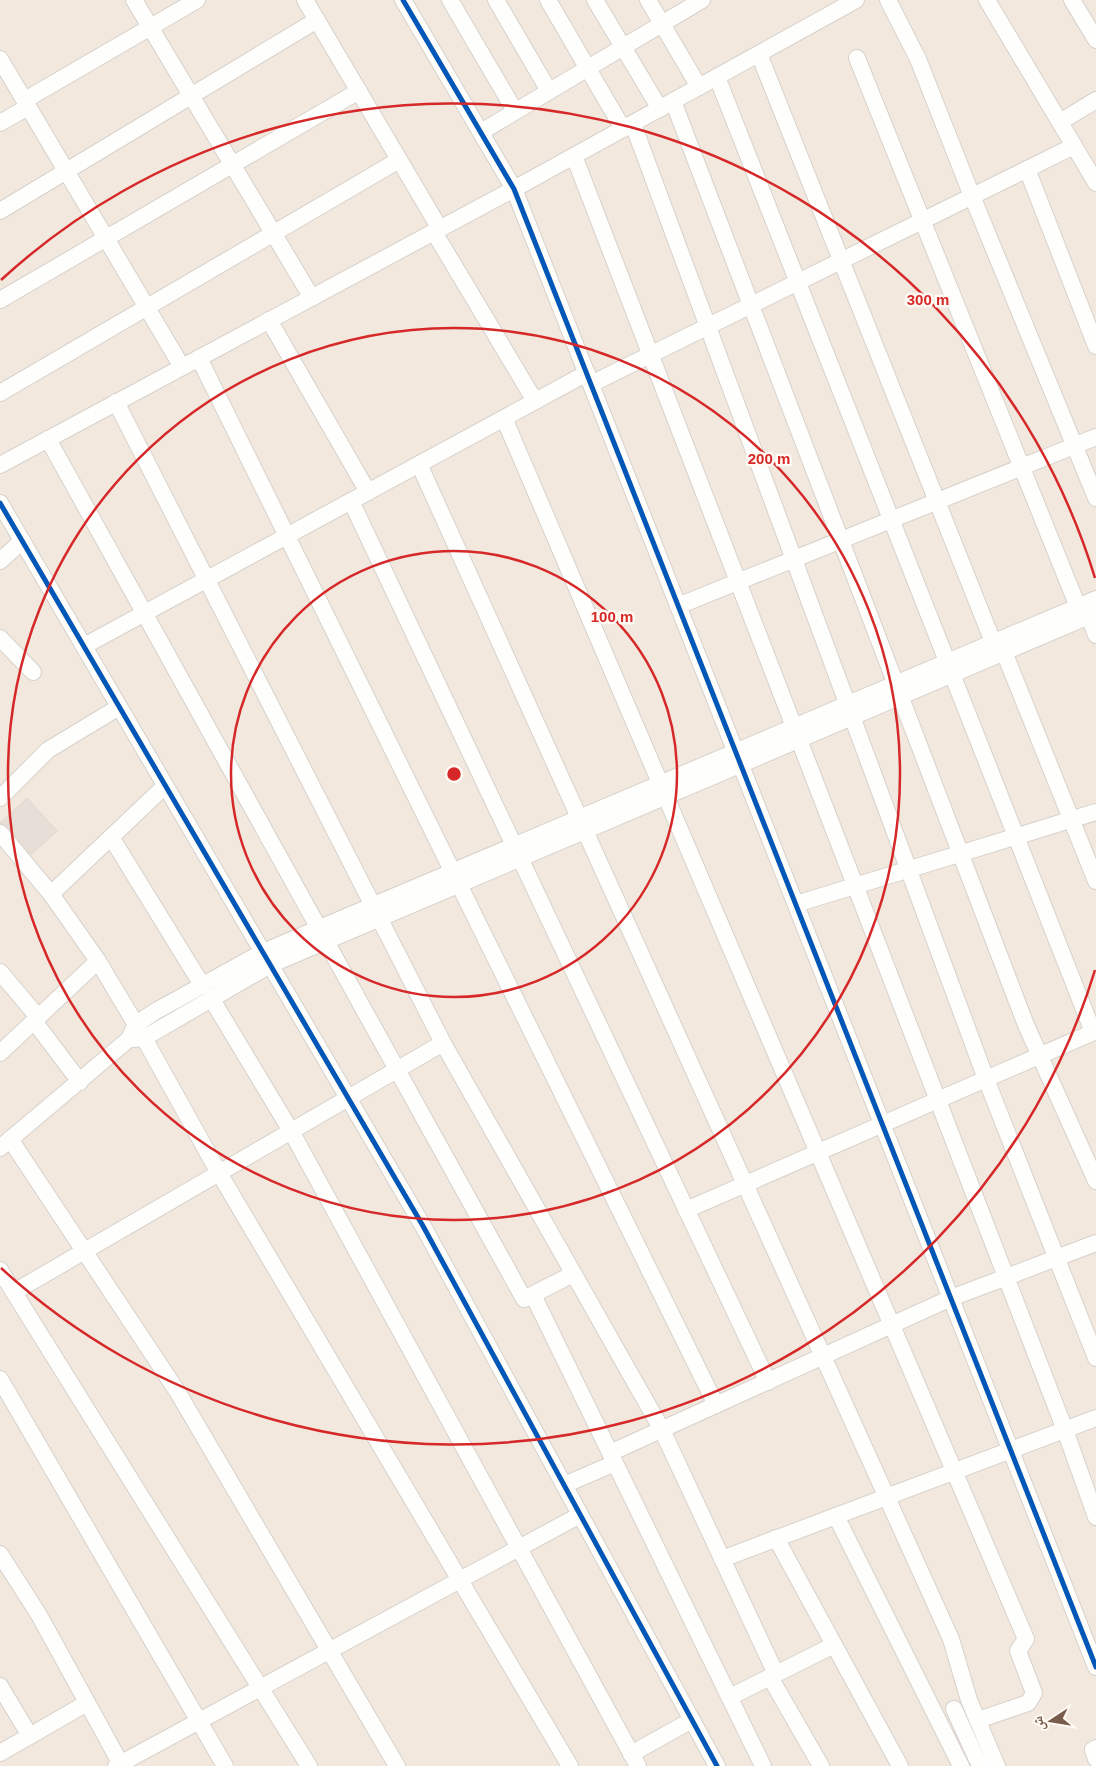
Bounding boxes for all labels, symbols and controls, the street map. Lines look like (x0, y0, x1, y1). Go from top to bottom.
text: 300 m (907, 291, 949, 308)
text: 200 m (748, 450, 790, 467)
text: 100 m (591, 608, 633, 625)
centre of rings (445, 765, 463, 783)
north arrow (1026, 1696, 1076, 1746)
text: ش (1029, 1714, 1049, 1733)

